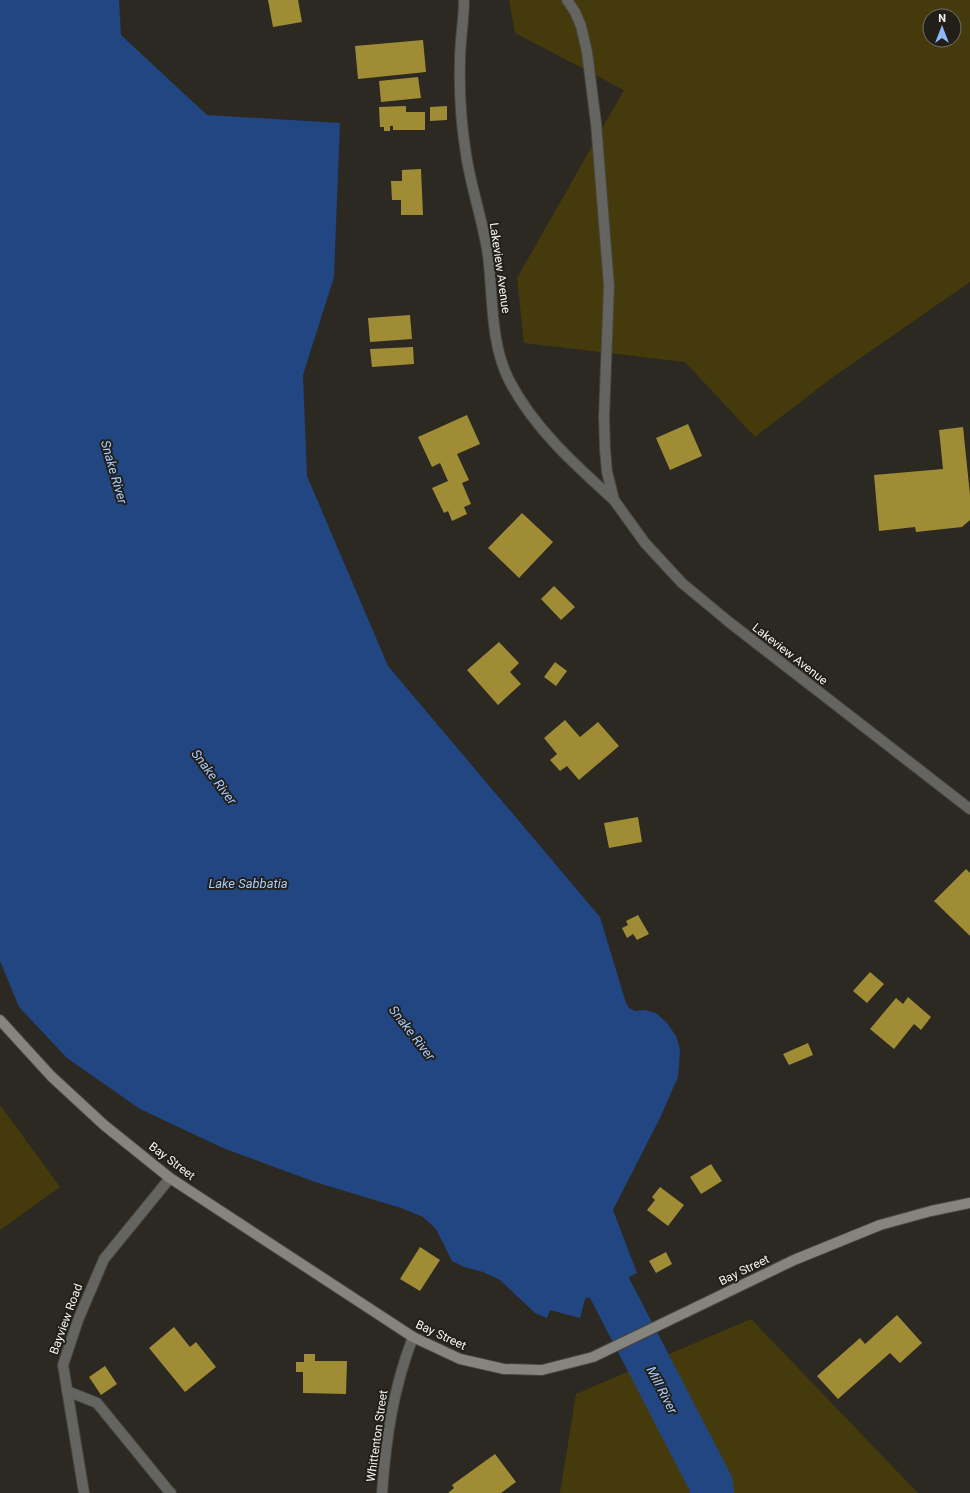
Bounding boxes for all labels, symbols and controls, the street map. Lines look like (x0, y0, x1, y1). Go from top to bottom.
north arrow (922, 8, 962, 48)
text: N (938, 12, 946, 25)
street label: Lakeview Avenue (487, 222, 513, 314)
water label: Snake River (98, 439, 130, 506)
street label: Lakeview Avenue (750, 620, 830, 688)
water label: Snake River (188, 746, 240, 808)
water label: Lake Sabbatia (208, 876, 288, 891)
water label: Snake River (386, 1003, 438, 1064)
street label: Bay Street (146, 1139, 198, 1183)
street label: Bay Street (717, 1252, 772, 1288)
street label: Bayview Road (47, 1282, 85, 1356)
street label: Bay Street (413, 1317, 469, 1353)
water label: Mill River (644, 1364, 681, 1417)
street label: Whittenton Street (364, 1389, 390, 1483)

